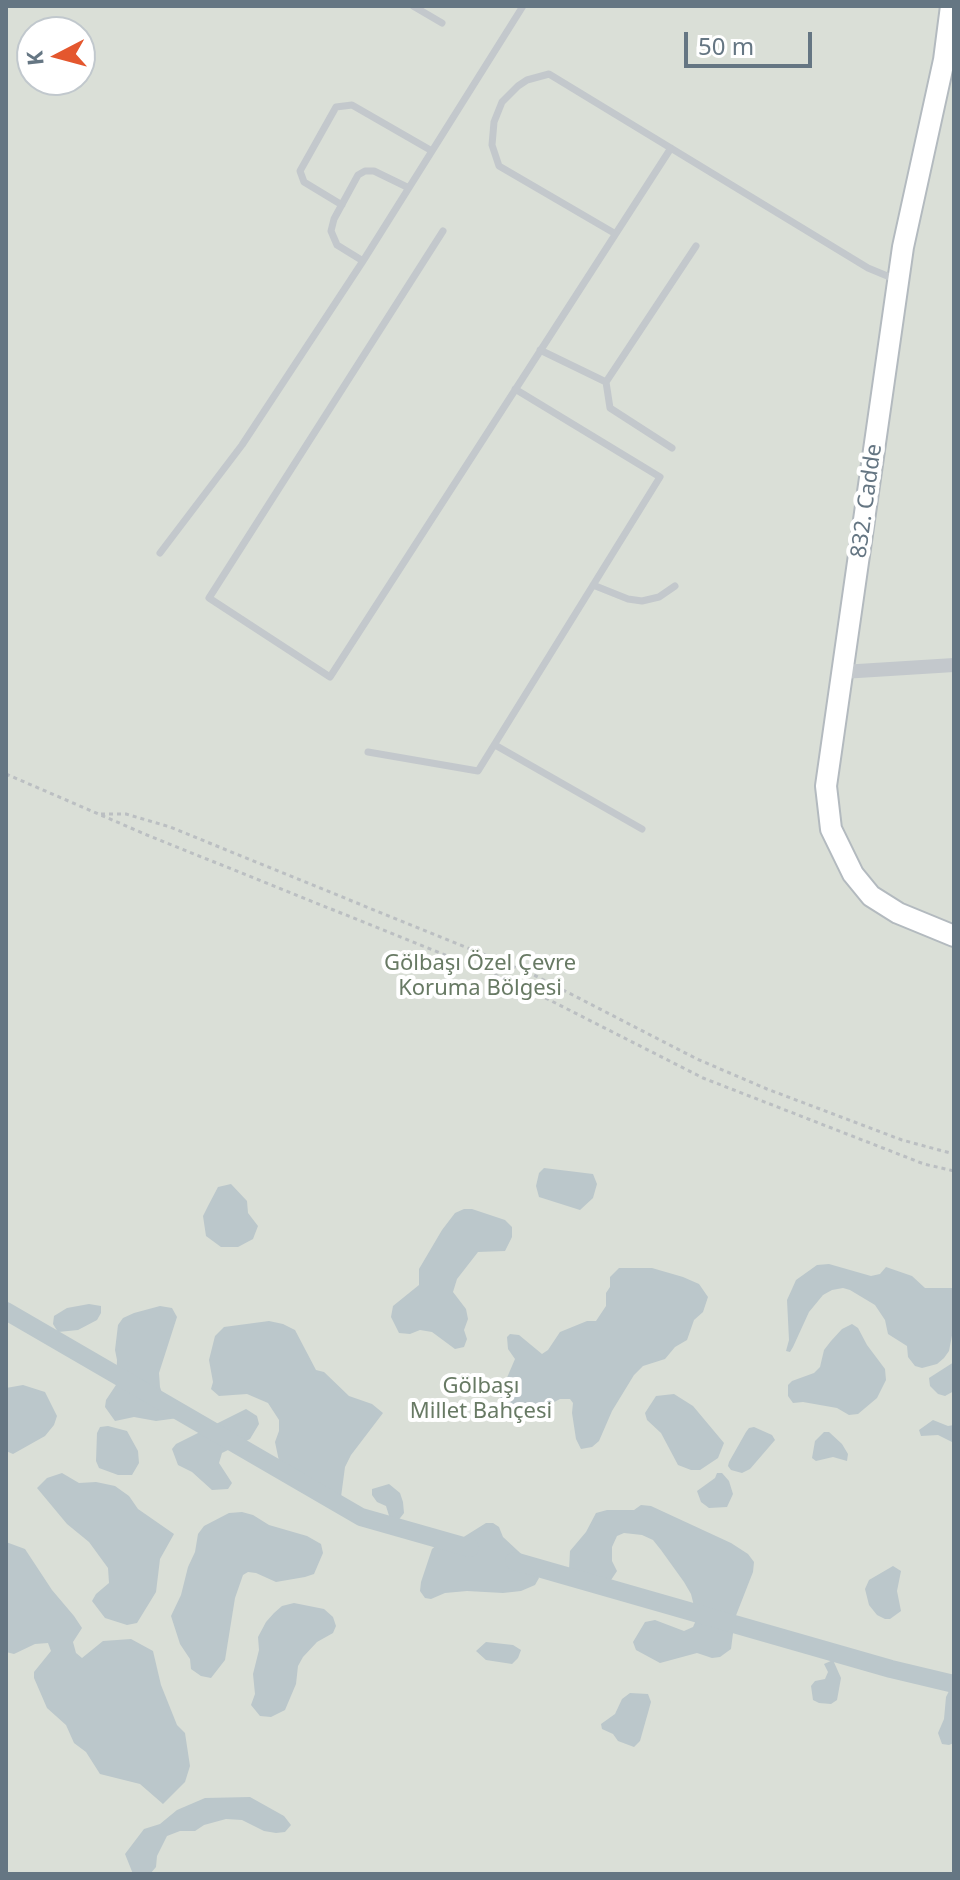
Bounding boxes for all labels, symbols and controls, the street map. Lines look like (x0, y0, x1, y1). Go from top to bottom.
north arrow (16, 16, 96, 96)
scale bar (688, 16, 816, 66)
text: 50 m (698, 29, 754, 62)
text: K (18, 49, 50, 67)
street label: 832. Cadde (846, 442, 888, 560)
park label: Gölbaşı Özel Çevre Koruma Bölgesi (384, 951, 576, 1002)
park label: Gölbaşı Millet Bahçesi (410, 1374, 552, 1426)

